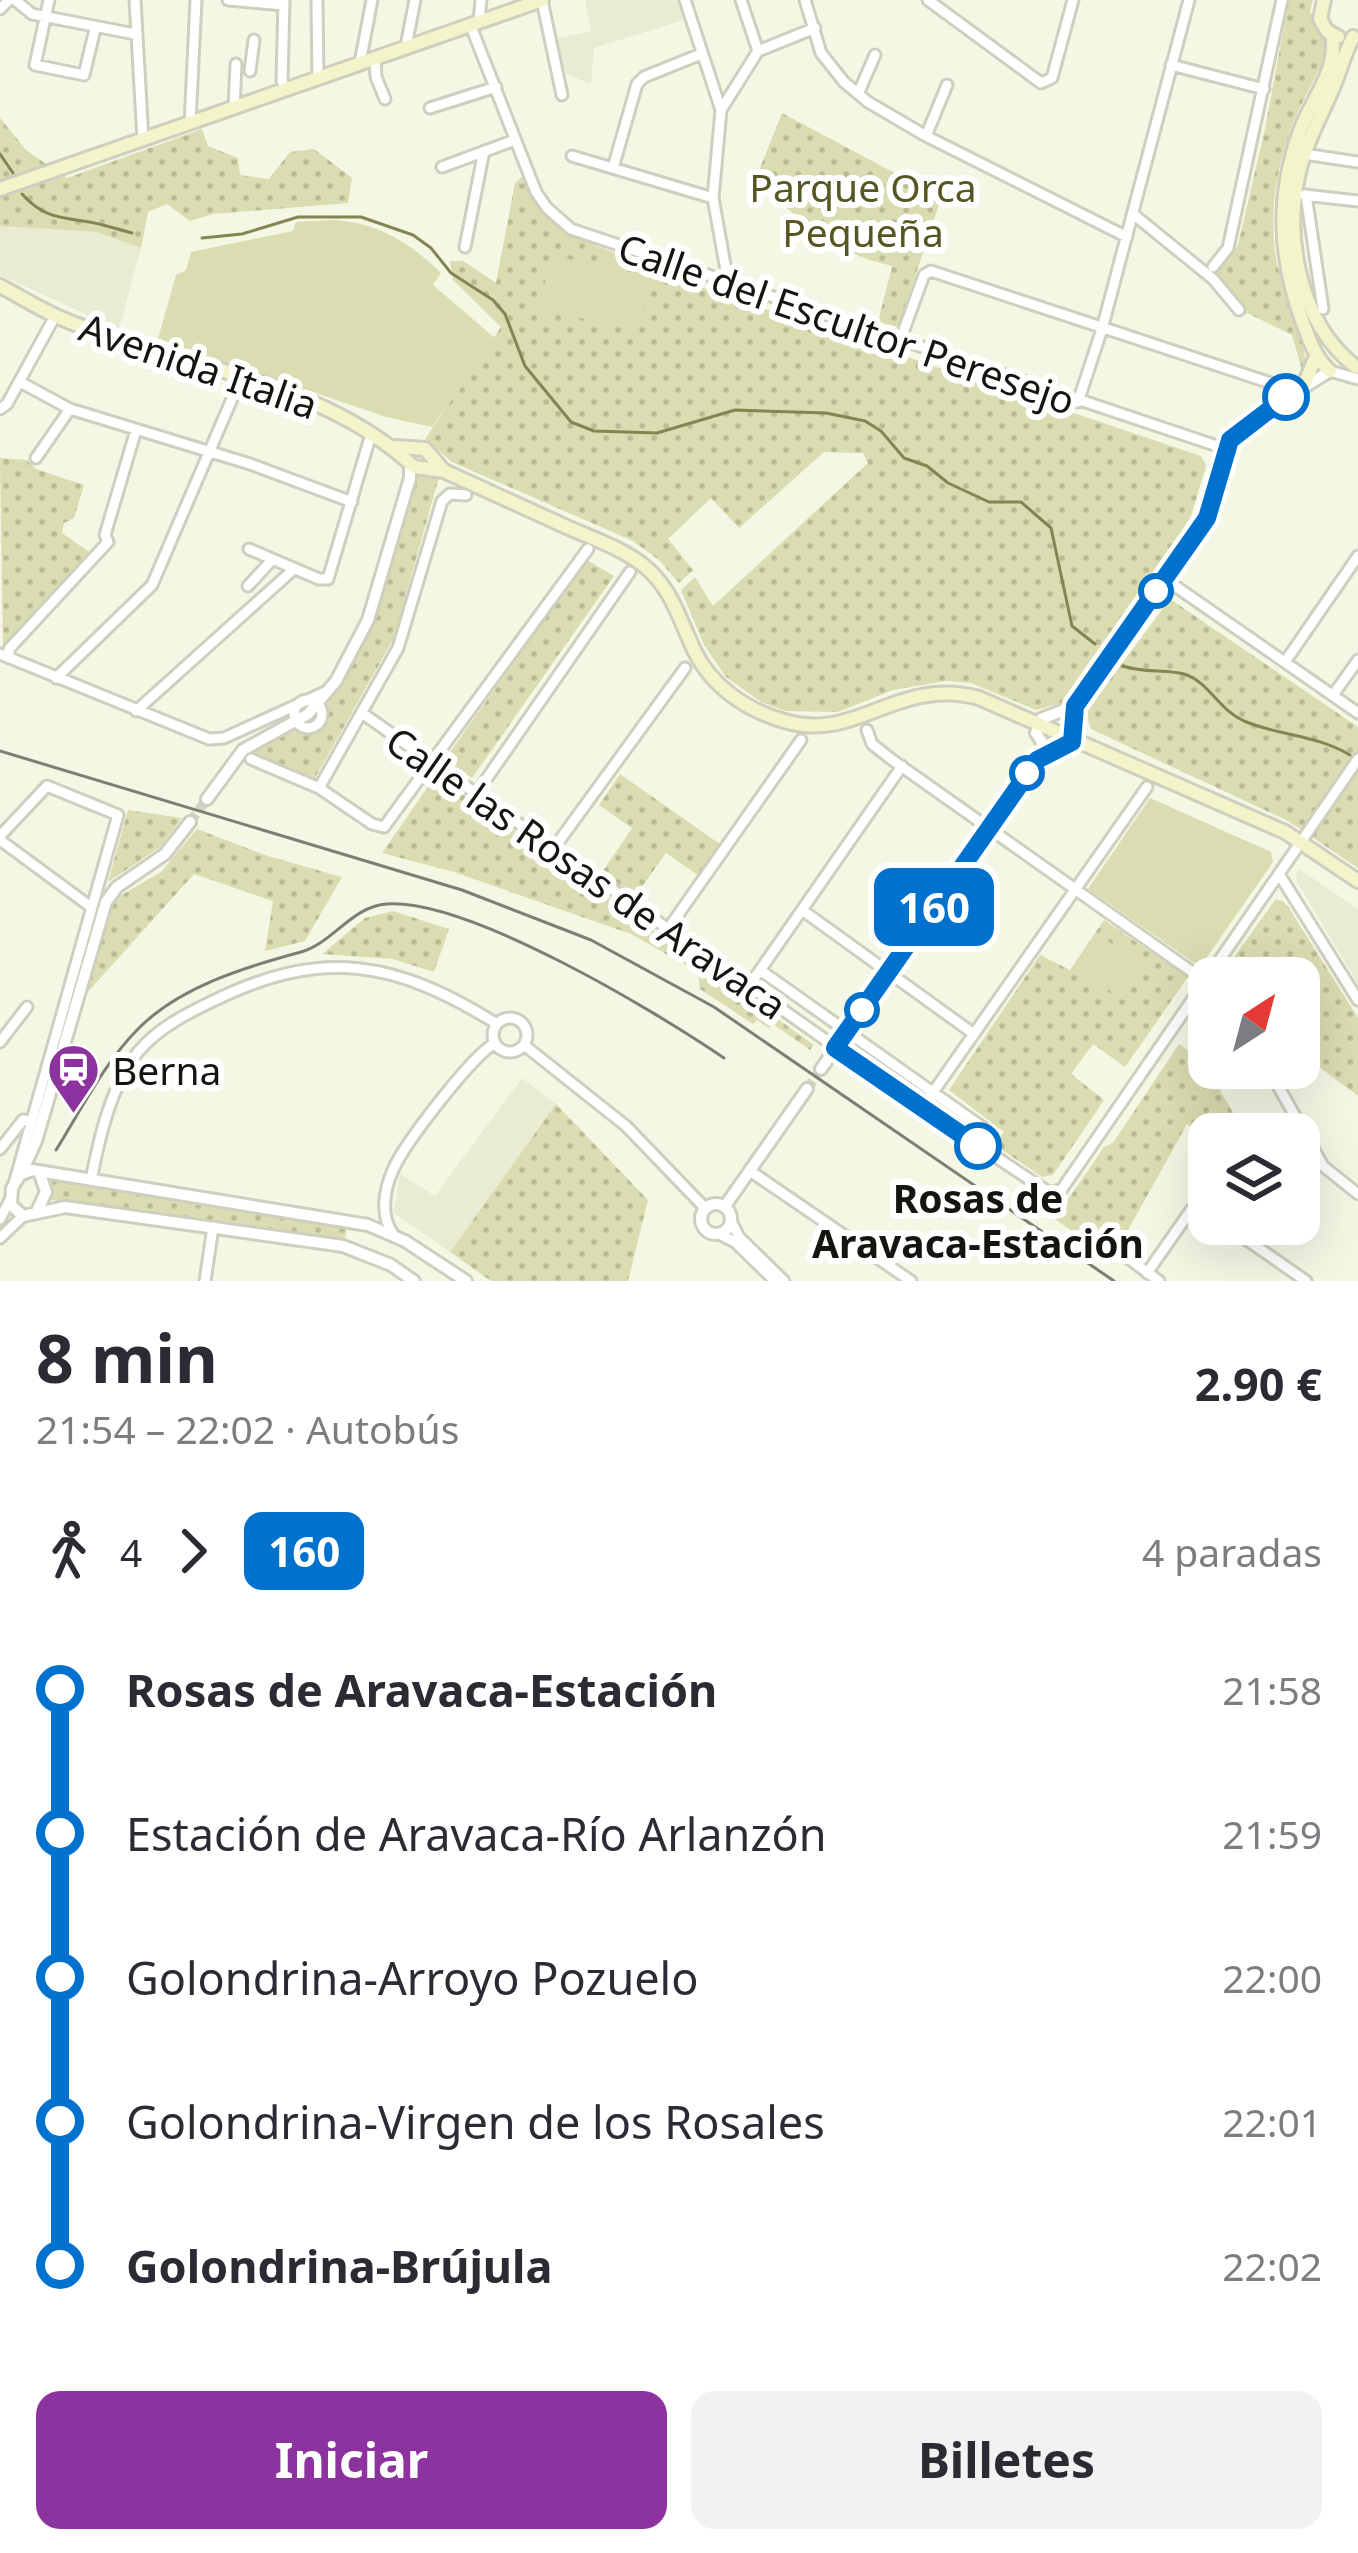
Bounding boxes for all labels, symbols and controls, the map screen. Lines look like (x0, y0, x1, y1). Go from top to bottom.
park label: Parque Orca Pequeña (749, 160, 977, 258)
street label: Calle del Escultor Peresejo (612, 220, 1082, 426)
street label: Avenida Italia (73, 300, 325, 430)
unlabelled marker (1264, 375, 1308, 419)
unlabelled marker (1140, 575, 1172, 607)
street label: Calle las Rosas de Aravaca (376, 713, 798, 1031)
unlabelled marker (1011, 757, 1043, 789)
line badge: 160 (865, 868, 1003, 946)
text: 160 (898, 878, 970, 935)
north arrow (1188, 957, 1320, 1089)
map controls (1188, 957, 1320, 1245)
unlabelled marker (846, 994, 878, 1026)
station icon: Berna (45, 1041, 101, 1115)
place label: Berna (112, 1043, 221, 1096)
button: layers (1188, 1113, 1320, 1245)
marker: Rosas de Aravaca-Estación (956, 1124, 1000, 1168)
place label: Rosas de Aravaca-Estación (812, 1171, 1144, 1269)
text: 8 min (36, 1312, 218, 1402)
text: 2.90 € (1195, 1353, 1322, 1414)
text: 21:54 – 22:02 · Autobús (36, 1402, 459, 1455)
icon: walk (36, 1518, 102, 1584)
icon: forward (160, 1518, 226, 1584)
text: 160 (268, 1522, 340, 1579)
text: 4 (120, 1525, 142, 1578)
text: 4 paradas (1142, 1525, 1322, 1578)
text: Rosas de Aravaca-Estación (126, 1659, 717, 1720)
text: 21:58 (1222, 1663, 1322, 1716)
text: Estación de Aravaca-Río Arlanzón (126, 1803, 827, 1864)
text: 21:59 (1222, 1807, 1322, 1860)
text: Golondrina-Arroyo Pozuelo (126, 1947, 698, 2008)
text: 22:00 (1222, 1951, 1322, 2004)
text: Golondrina-Virgen de los Rosales (126, 2091, 825, 2152)
text: 22:01 (1222, 2095, 1322, 2148)
text: Golondrina-Brújula (126, 2235, 552, 2296)
text: 22:02 (1222, 2239, 1322, 2292)
button: Iniciar (36, 2391, 667, 2529)
button: Billetes (691, 2391, 1322, 2529)

